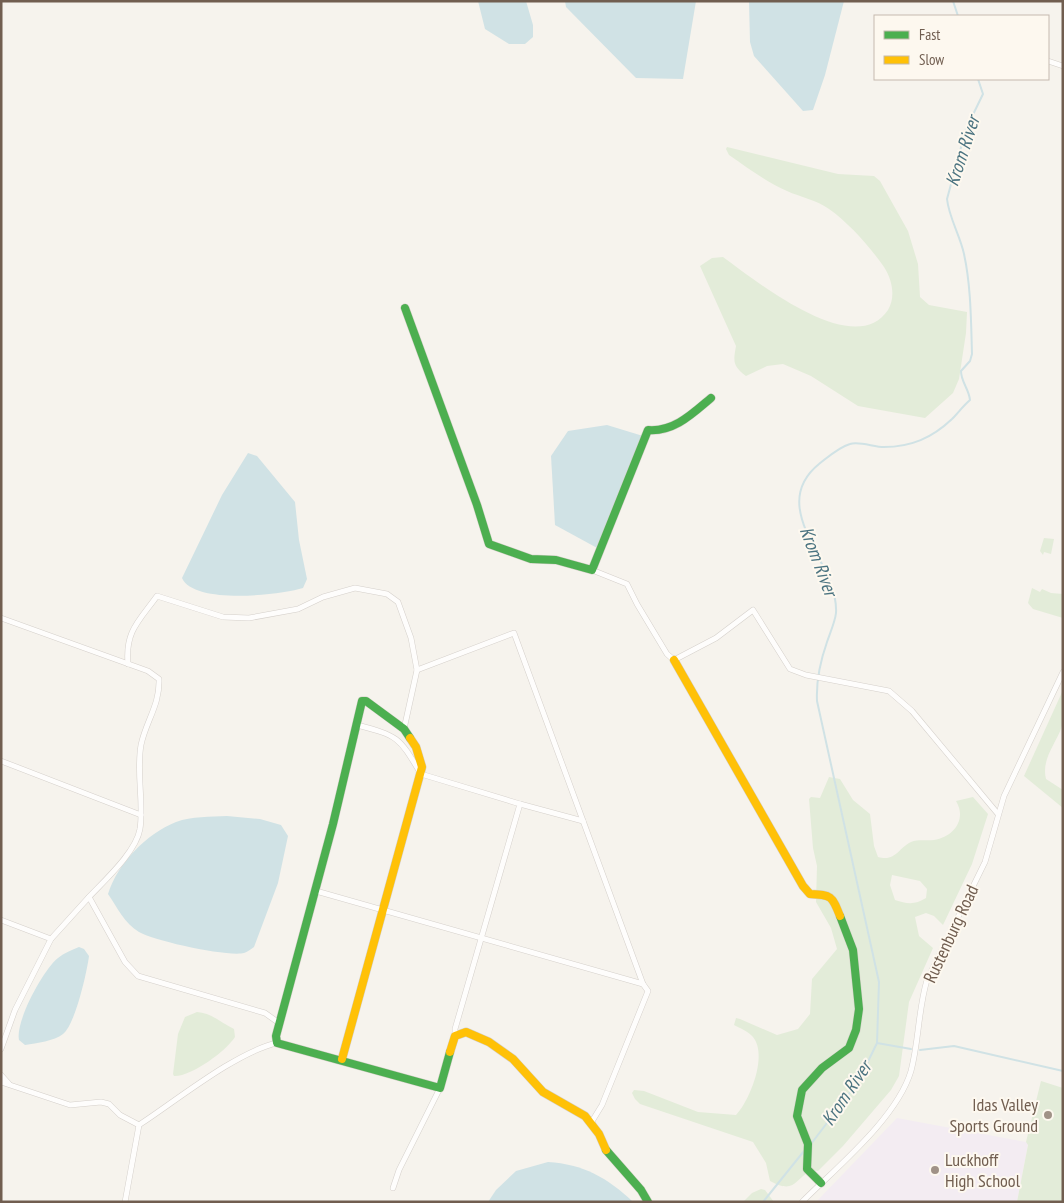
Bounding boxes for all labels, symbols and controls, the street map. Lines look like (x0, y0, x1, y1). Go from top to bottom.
legend (874, 15, 1049, 80)
text: Fast (919, 25, 940, 44)
text: Slow (919, 50, 944, 69)
water label: Krom River (939, 110, 985, 189)
water label: Krom River (795, 523, 844, 602)
street label: Rustenburg Road (918, 881, 983, 986)
water label: Krom River (816, 1054, 878, 1130)
place label: Idas Valley Sports Ground (949, 1093, 1038, 1137)
marker: Idas Valley Sports Ground (1042, 1109, 1054, 1121)
place label: Luckhoff High School (945, 1148, 1021, 1192)
marker: Luckhoff High School (929, 1164, 941, 1176)

